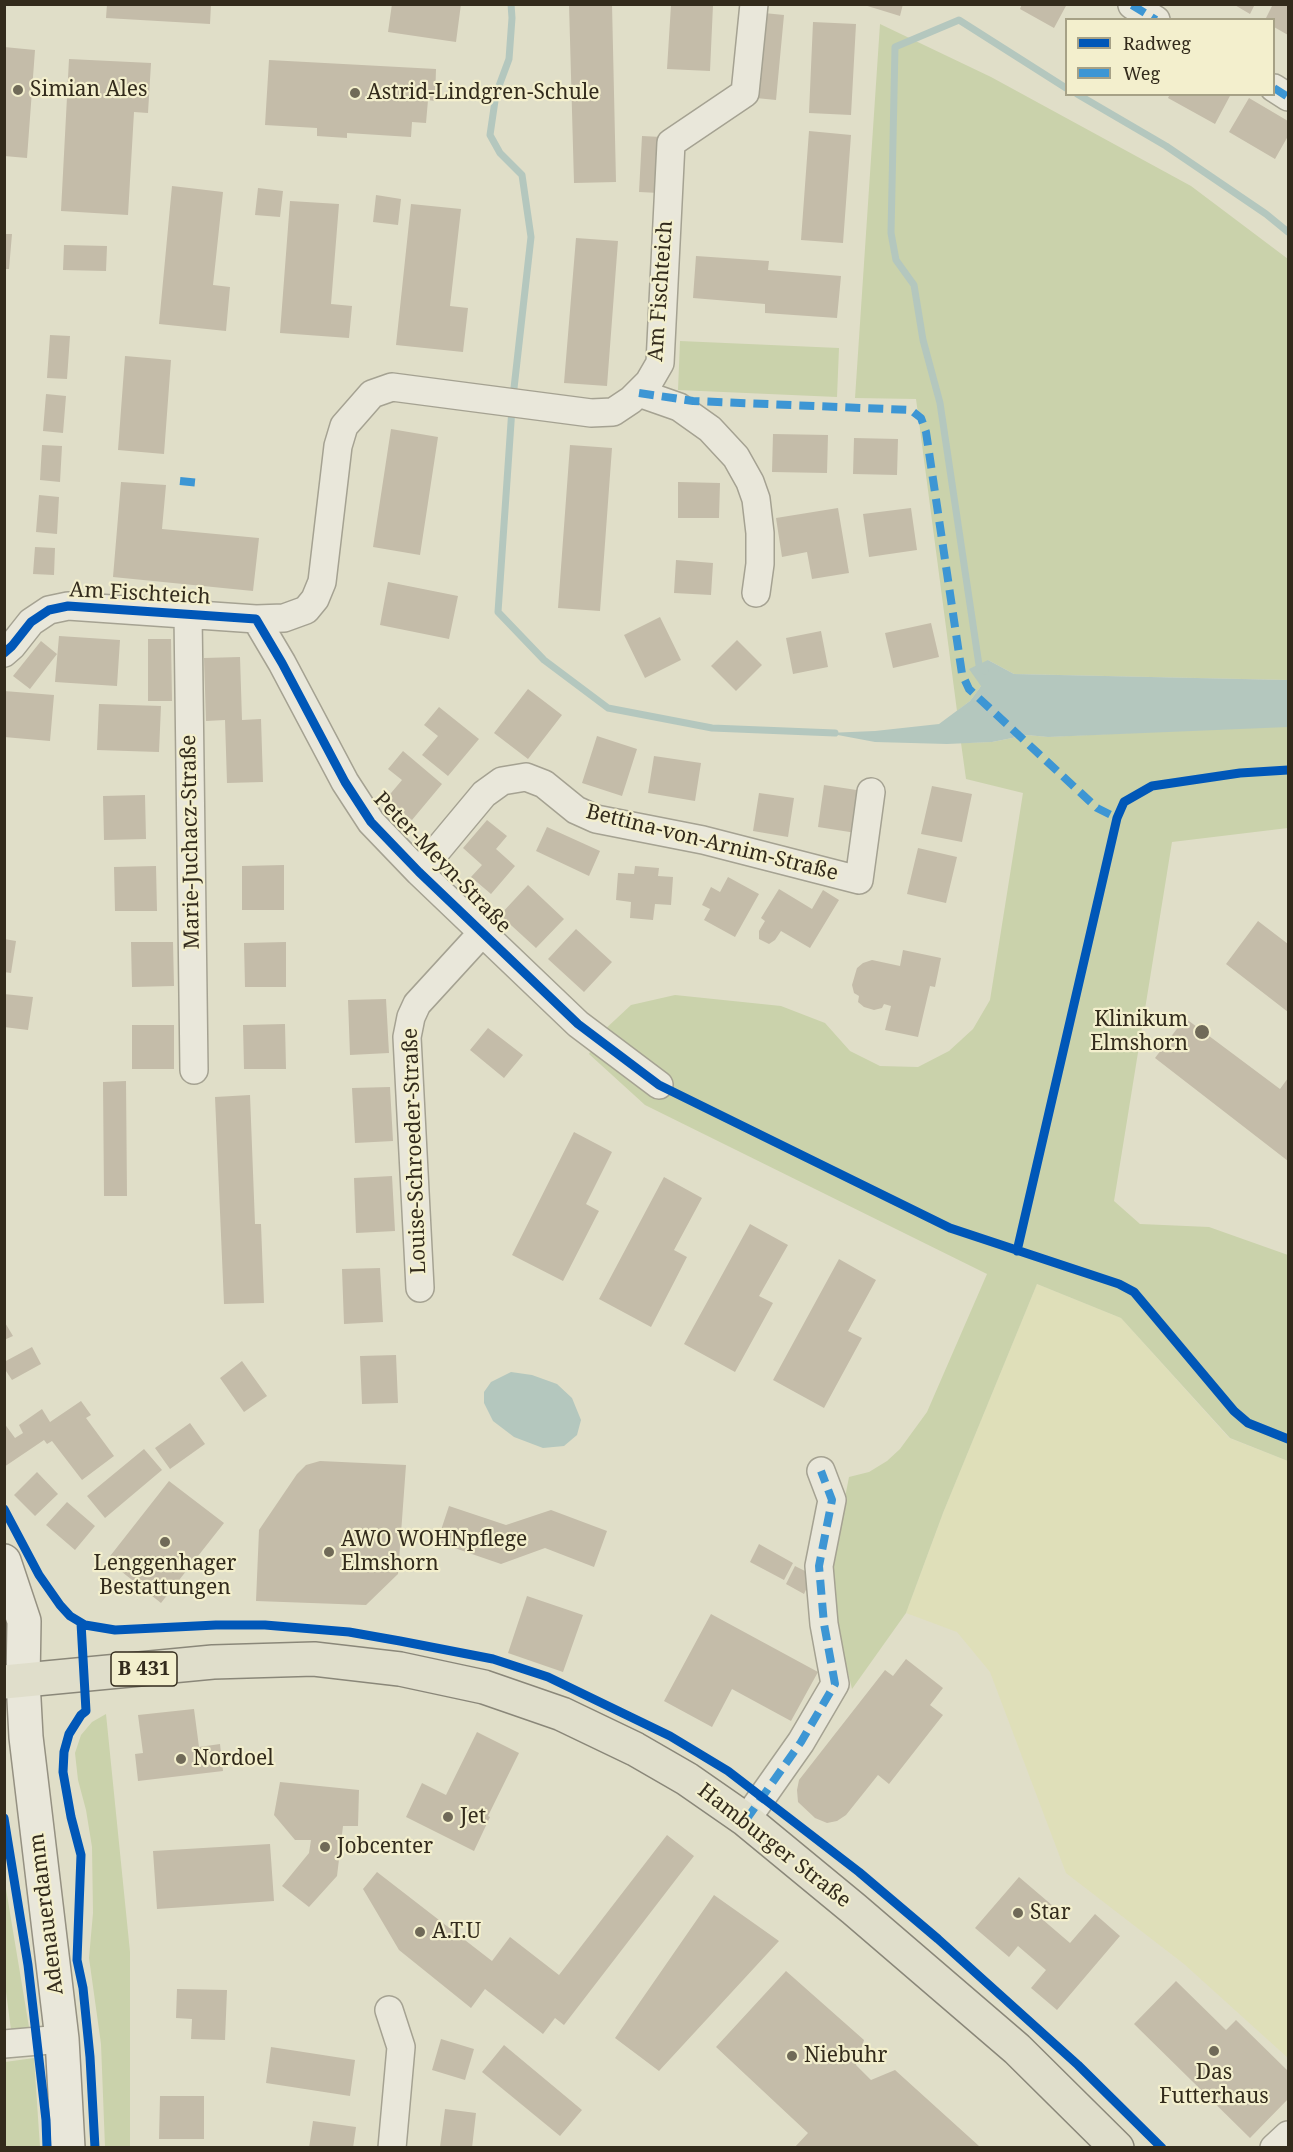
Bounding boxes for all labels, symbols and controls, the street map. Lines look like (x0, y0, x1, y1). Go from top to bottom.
legend (1065, 18, 1275, 96)
text: Radweg (1123, 31, 1191, 55)
text: Weg (1123, 61, 1160, 85)
place label: Simian Ales (30, 77, 148, 103)
place label: Astrid-Lindgren-Schule (367, 80, 600, 106)
marker: Simian Ales (11, 83, 25, 97)
marker: Astrid-Lindgren-Schule (348, 86, 362, 100)
street label: Am Fischteich (643, 220, 679, 362)
street label: Am Fischteich (69, 578, 211, 610)
street label: Marie-Juchacz-Straße (177, 734, 205, 950)
street label: Peter-Meyn-Straße (368, 787, 516, 939)
street label: Bettina-von-Arnim-Straße (583, 799, 841, 887)
place label: Klinikum Elmshorn (1090, 1007, 1188, 1057)
marker: Klinikum Elmshorn (1193, 1023, 1211, 1041)
street label: Louise-Schroeder-Straße (398, 1028, 432, 1274)
place label: AWO WOHNpflege Elmshorn (341, 1527, 527, 1577)
marker: Lenggenhager Bestattungen (158, 1535, 172, 1549)
marker: AWO WOHNpflege Elmshorn (322, 1545, 336, 1559)
place label: Lenggenhager Bestattungen (94, 1551, 236, 1601)
road number: B 431 (111, 1652, 177, 1686)
place label: Nordoel (193, 1746, 274, 1772)
marker: Nordoel (174, 1752, 188, 1766)
street label: Hamburger Straße (692, 1778, 856, 1914)
place label: Jet (460, 1804, 486, 1830)
marker: Jet (441, 1810, 455, 1824)
street label: Adenauerdamm (25, 1832, 69, 1996)
place label: Jobcenter (337, 1834, 433, 1860)
marker: Jobcenter (318, 1840, 332, 1854)
place label: Star (1030, 1900, 1071, 1926)
marker: Star (1011, 1906, 1025, 1920)
place label: A.T.U (432, 1919, 481, 1945)
marker: A.T.U (413, 1925, 427, 1939)
place label: Niebuhr (804, 2043, 887, 2069)
marker: Das Futterhaus (1207, 2044, 1221, 2058)
marker: Niebuhr (785, 2049, 799, 2063)
place label: Das Futterhaus (1159, 2060, 1269, 2110)

